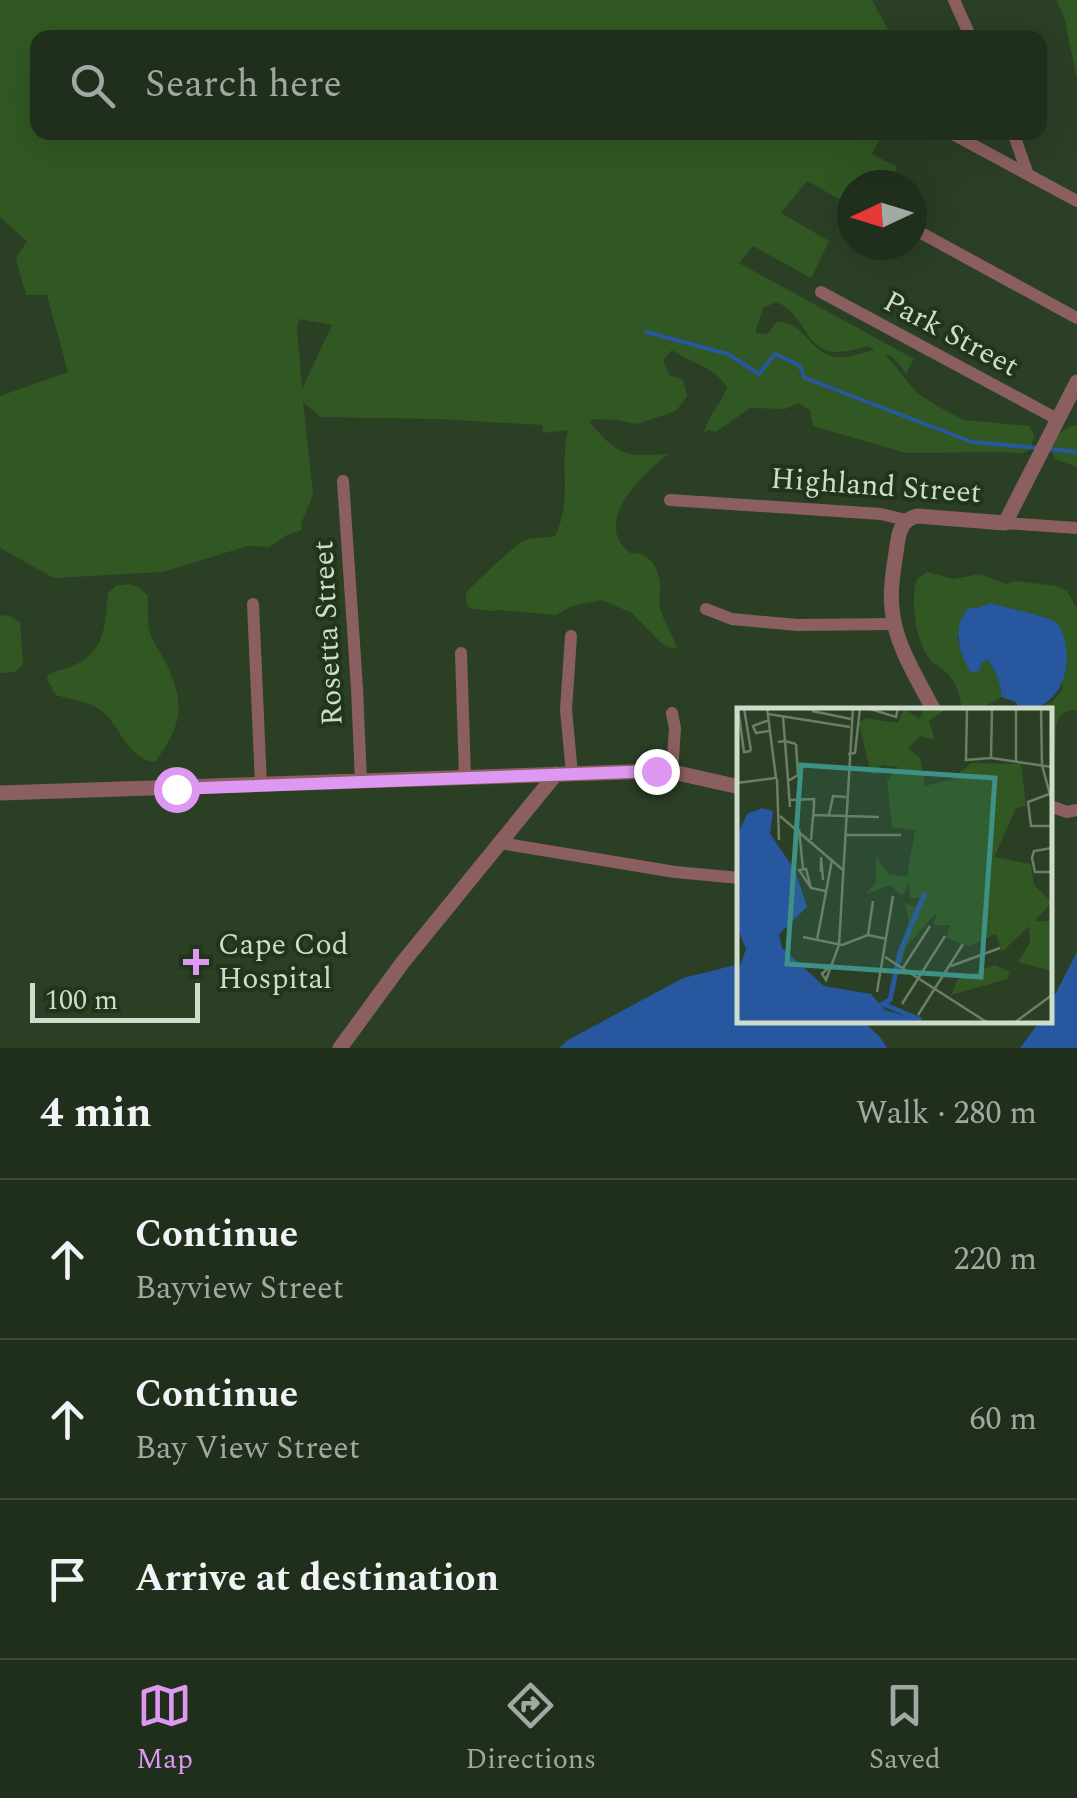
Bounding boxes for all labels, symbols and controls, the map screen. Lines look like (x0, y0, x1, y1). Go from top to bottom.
search box (30, 30, 1047, 140)
text: Search here (145, 56, 342, 114)
icon: search (65, 58, 120, 113)
north arrow (837, 170, 927, 260)
street label: Park Street (875, 279, 1027, 389)
street label: Highland Street (769, 456, 983, 516)
street label: Rosetta Street (300, 539, 356, 727)
inset map (737, 708, 1052, 1023)
route end (634, 749, 680, 795)
route start (154, 767, 200, 813)
place label: Cape Cod Hospital (218, 922, 349, 1002)
marker: Cape Cod Hospital (183, 949, 209, 975)
scale bar (30, 978, 200, 1023)
text: 100 m (45, 979, 118, 1022)
text: 4 min (40, 1082, 152, 1145)
text: Walk · 280 m (856, 1089, 1037, 1138)
text: Continue (135, 1206, 298, 1264)
icon: ahead (40, 1232, 95, 1287)
text: 220 m (953, 1235, 1037, 1284)
text: Bayview Street (135, 1264, 344, 1313)
text: Continue (135, 1366, 298, 1424)
icon: ahead (40, 1392, 95, 1447)
text: 60 m (969, 1395, 1037, 1444)
text: Bay View Street (135, 1424, 360, 1473)
text: Arrive at destination (135, 1550, 499, 1608)
icon: arrive (40, 1552, 95, 1607)
tab: Map (136, 1678, 193, 1781)
tab: Directions (465, 1678, 596, 1781)
tab: Saved (869, 1678, 941, 1781)

